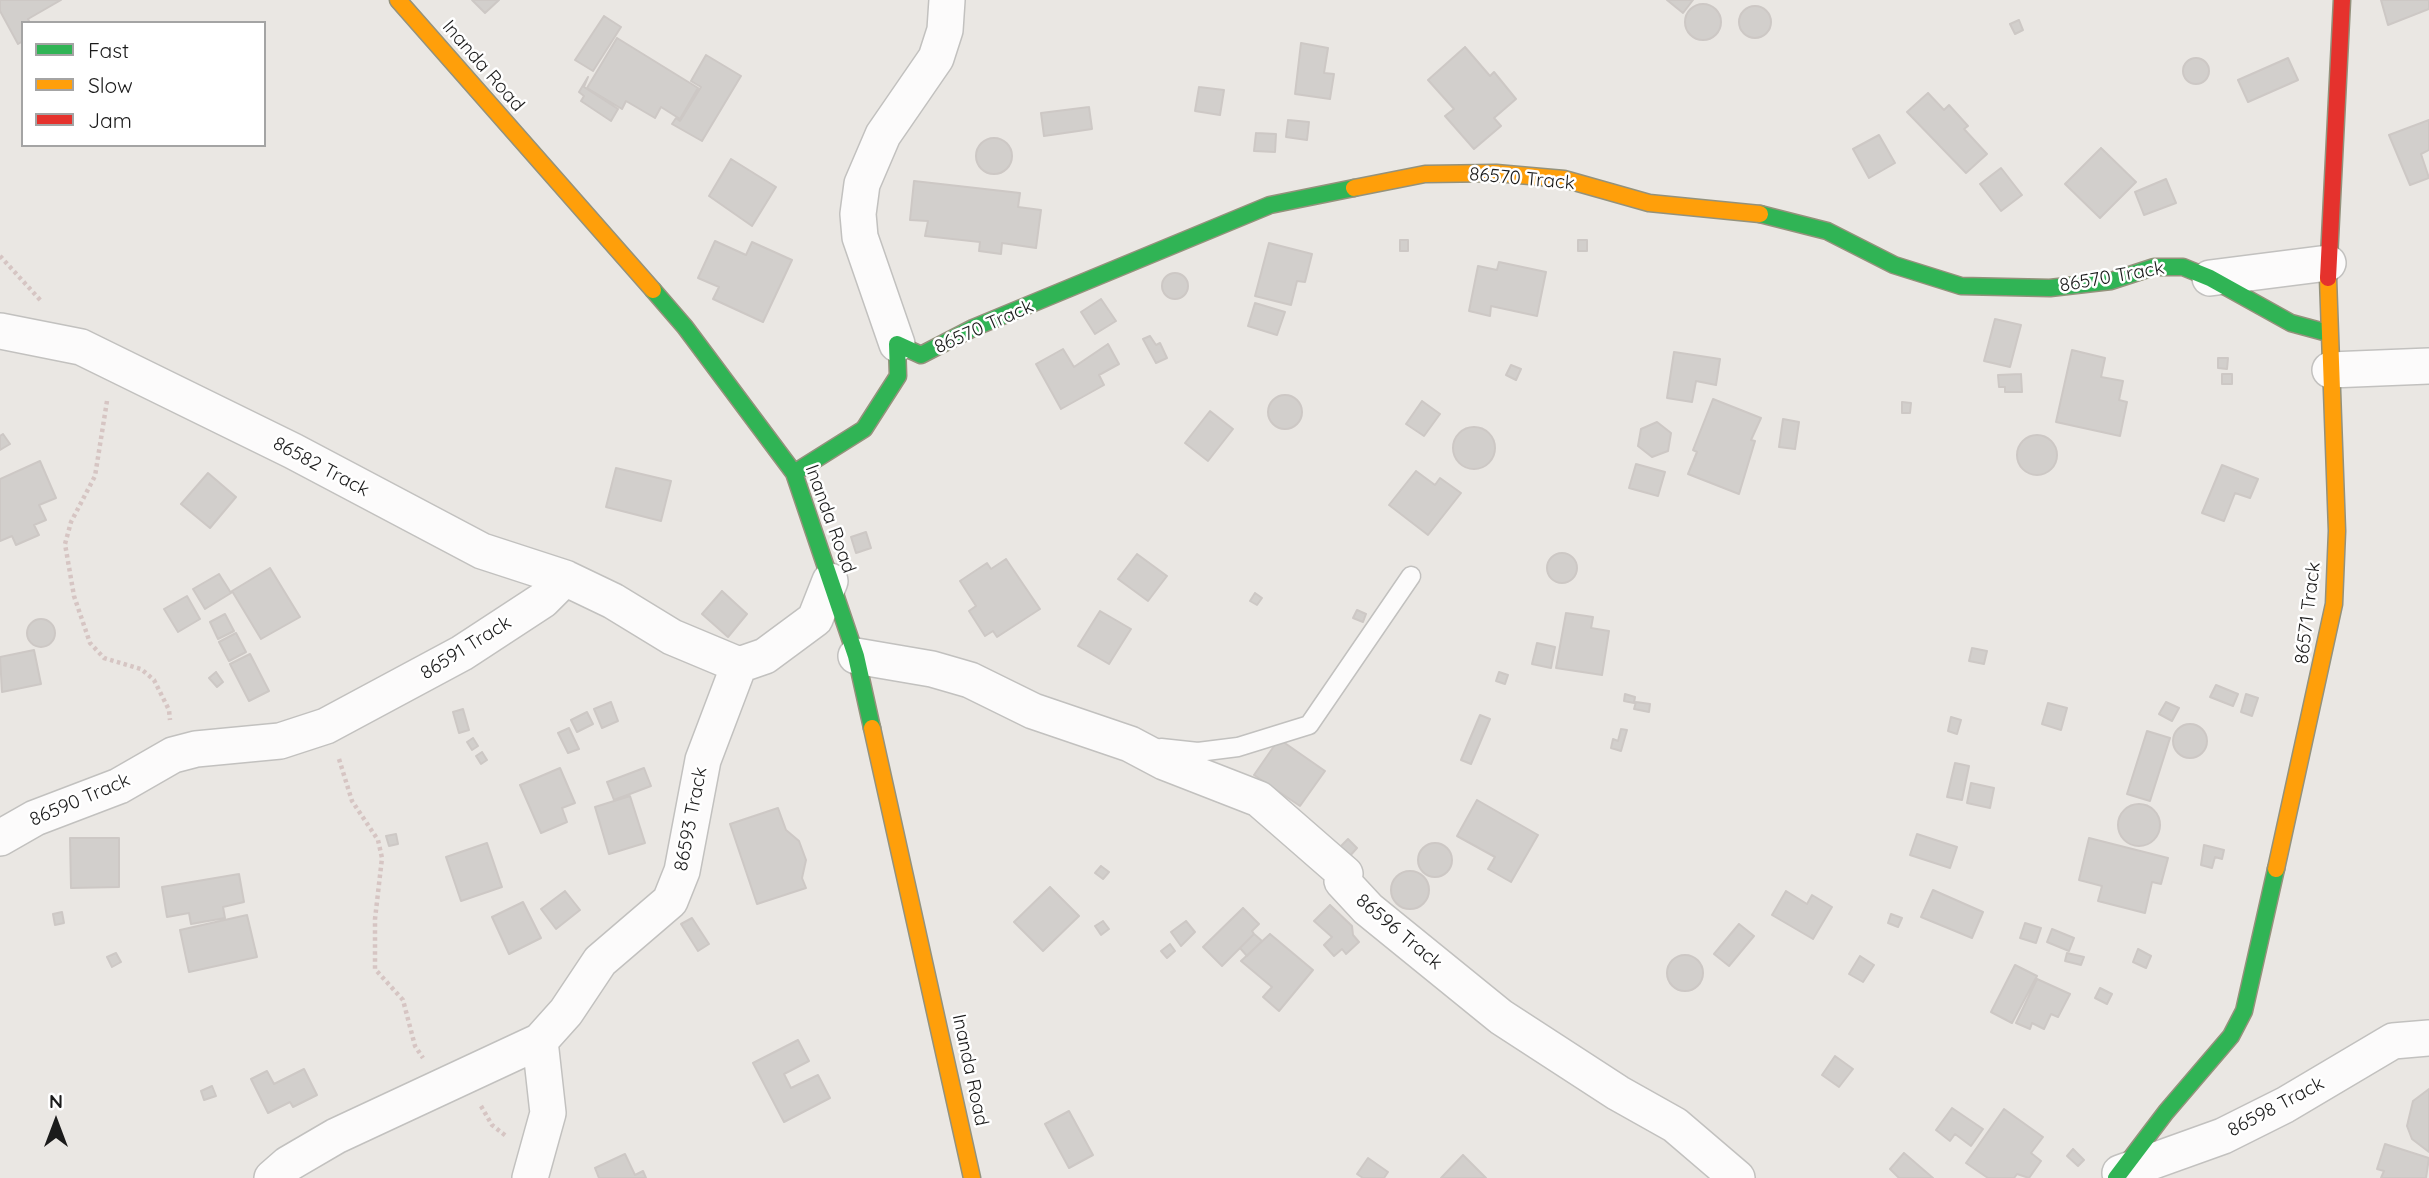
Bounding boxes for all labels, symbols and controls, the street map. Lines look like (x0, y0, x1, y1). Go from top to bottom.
street label: Inanda Road (437, 16, 529, 116)
legend (21, 21, 266, 147)
text: Fast (88, 37, 129, 63)
text: Slow (88, 72, 133, 98)
text: Jam (88, 107, 132, 133)
street label: 86570 Track (1468, 163, 1576, 195)
street label: 86570 Track (2058, 257, 2166, 297)
street label: 86570 Track (931, 295, 1037, 359)
street label: 86582 Track (269, 432, 373, 502)
street label: Inanda Road (800, 462, 860, 576)
street label: 86571 Track (2290, 561, 2326, 665)
street label: 86591 Track (416, 611, 516, 685)
street label: 86593 Track (670, 765, 712, 873)
street label: 86590 Track (26, 769, 134, 831)
street label: 86596 Track (1351, 889, 1447, 975)
street label: Inanda Road (947, 1012, 993, 1128)
street label: 86598 Track (2224, 1072, 2328, 1142)
north arrow (21, 1087, 91, 1157)
text: N (49, 1089, 63, 1113)

